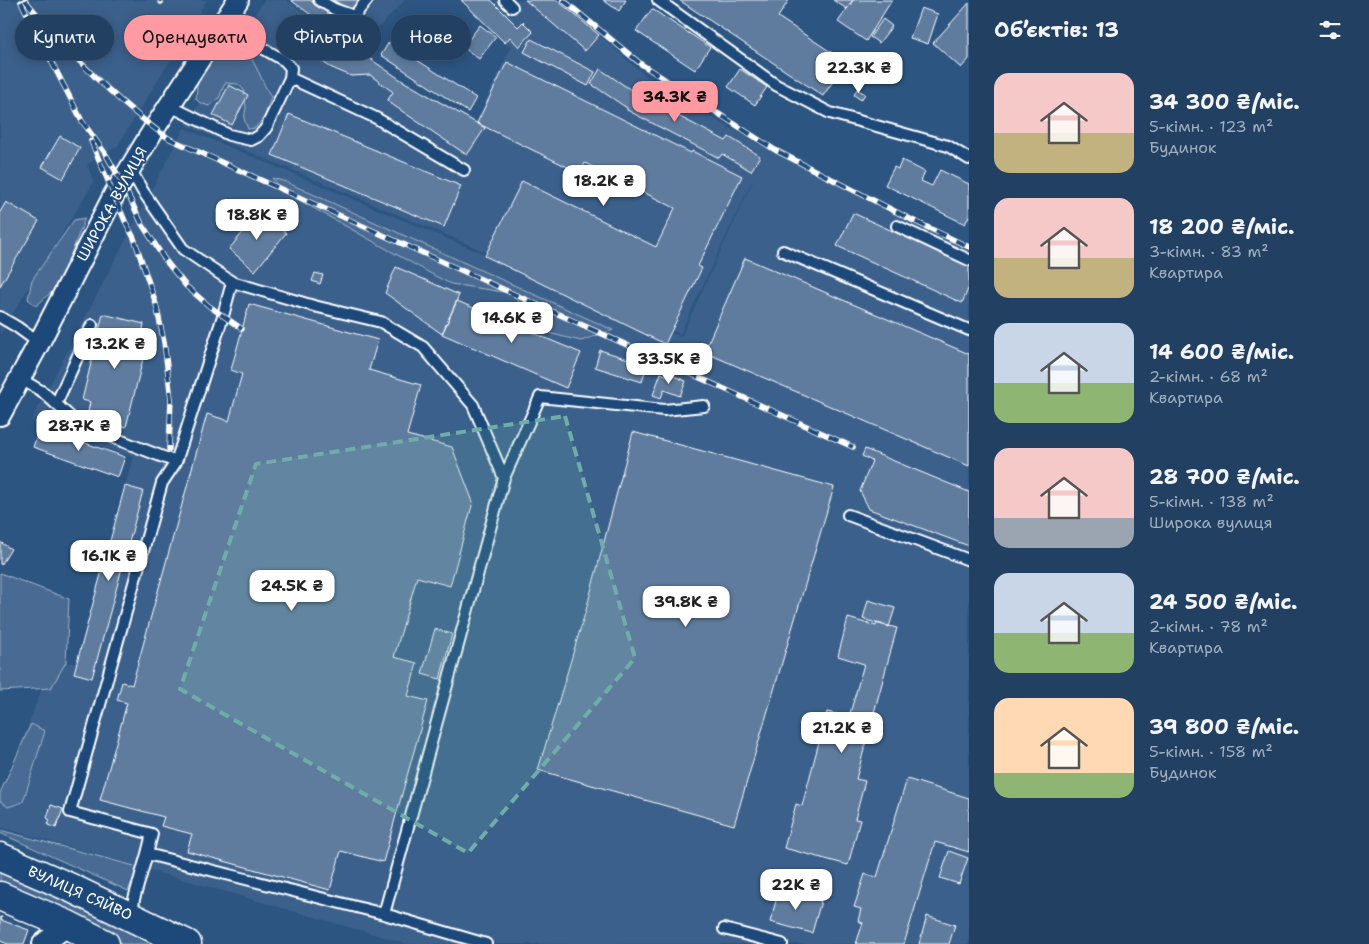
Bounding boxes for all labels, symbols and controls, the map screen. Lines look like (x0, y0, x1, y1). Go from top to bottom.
chip: Купити (15, 15, 114, 60)
chip: Орендувати (124, 15, 266, 60)
chip: Фільтри (276, 15, 381, 60)
chip: Нове (391, 15, 471, 60)
text: Об’єктів: 13 (994, 16, 1119, 44)
icon: filters (1316, 16, 1344, 44)
pin: 22.3K ₴ (813, 52, 905, 94)
text: 22.3K ₴ (827, 57, 891, 78)
pin: 34.3K ₴ (629, 80, 721, 123)
text: 34.3K ₴ (643, 86, 707, 107)
text: 34 300 ₴/міс. (1149, 88, 1300, 116)
icon: home (1034, 93, 1094, 153)
text: 5-кімн. · 123 m² (1149, 116, 1273, 137)
text: Будинок (1149, 137, 1217, 158)
street label: ШИРОКА ВУЛИЦЯ (72, 143, 152, 265)
pin: 18.2K ₴ (558, 164, 650, 207)
text: 18.2K ₴ (574, 170, 634, 191)
pin: 18.8K ₴ (211, 198, 303, 241)
text: 18.8K ₴ (227, 204, 287, 225)
text: 18 200 ₴/міс. (1149, 213, 1294, 241)
icon: home (1034, 218, 1094, 278)
text: 3-кімн. · 83 m² (1149, 241, 1269, 262)
text: Квартира (1149, 262, 1223, 283)
pin: 14.6K ₴ (466, 302, 558, 344)
text: 14.6K ₴ (482, 307, 542, 328)
pin: 13.2K ₴ (69, 328, 161, 370)
text: 13.2K ₴ (85, 333, 145, 354)
text: 14 600 ₴/міс. (1149, 338, 1294, 366)
pin: 33.5K ₴ (623, 342, 715, 385)
icon: home (1034, 343, 1094, 403)
text: 33.5K ₴ (637, 348, 701, 369)
text: 2-кімн. · 68 m² (1149, 366, 1268, 387)
text: Квартира (1149, 387, 1223, 408)
pin: 28.7K ₴ (33, 410, 125, 452)
text: 28.7K ₴ (47, 415, 111, 436)
text: 28 700 ₴/міс. (1149, 463, 1300, 491)
icon: home (1034, 468, 1094, 528)
text: 5-кімн. · 138 m² (1149, 491, 1274, 512)
text: Широка вулиця (1149, 512, 1273, 533)
pin: 16.1K ₴ (63, 540, 155, 582)
text: 16.1K ₴ (81, 545, 137, 566)
pin: 24.5K ₴ (246, 570, 338, 612)
text: 24.5K ₴ (261, 575, 323, 596)
pin: 39.8K ₴ (640, 586, 732, 628)
text: 24 500 ₴/міс. (1149, 588, 1298, 616)
text: 39.8K ₴ (654, 591, 718, 612)
icon: home (1034, 593, 1094, 653)
text: 2-кімн. · 78 m² (1149, 616, 1268, 637)
text: Квартира (1149, 637, 1223, 658)
pin: 21.2K ₴ (796, 712, 888, 754)
text: 39 800 ₴/міс. (1149, 713, 1299, 741)
text: 21.2K ₴ (812, 717, 872, 738)
icon: home (1034, 718, 1094, 778)
text: 5-кімн. · 158 m² (1149, 741, 1273, 762)
text: Будинок (1149, 762, 1217, 783)
street label: ВУЛИЦЯ СЯЙВО (25, 860, 136, 925)
pin: 22K ₴ (761, 868, 831, 911)
text: 22K ₴ (771, 874, 821, 895)

